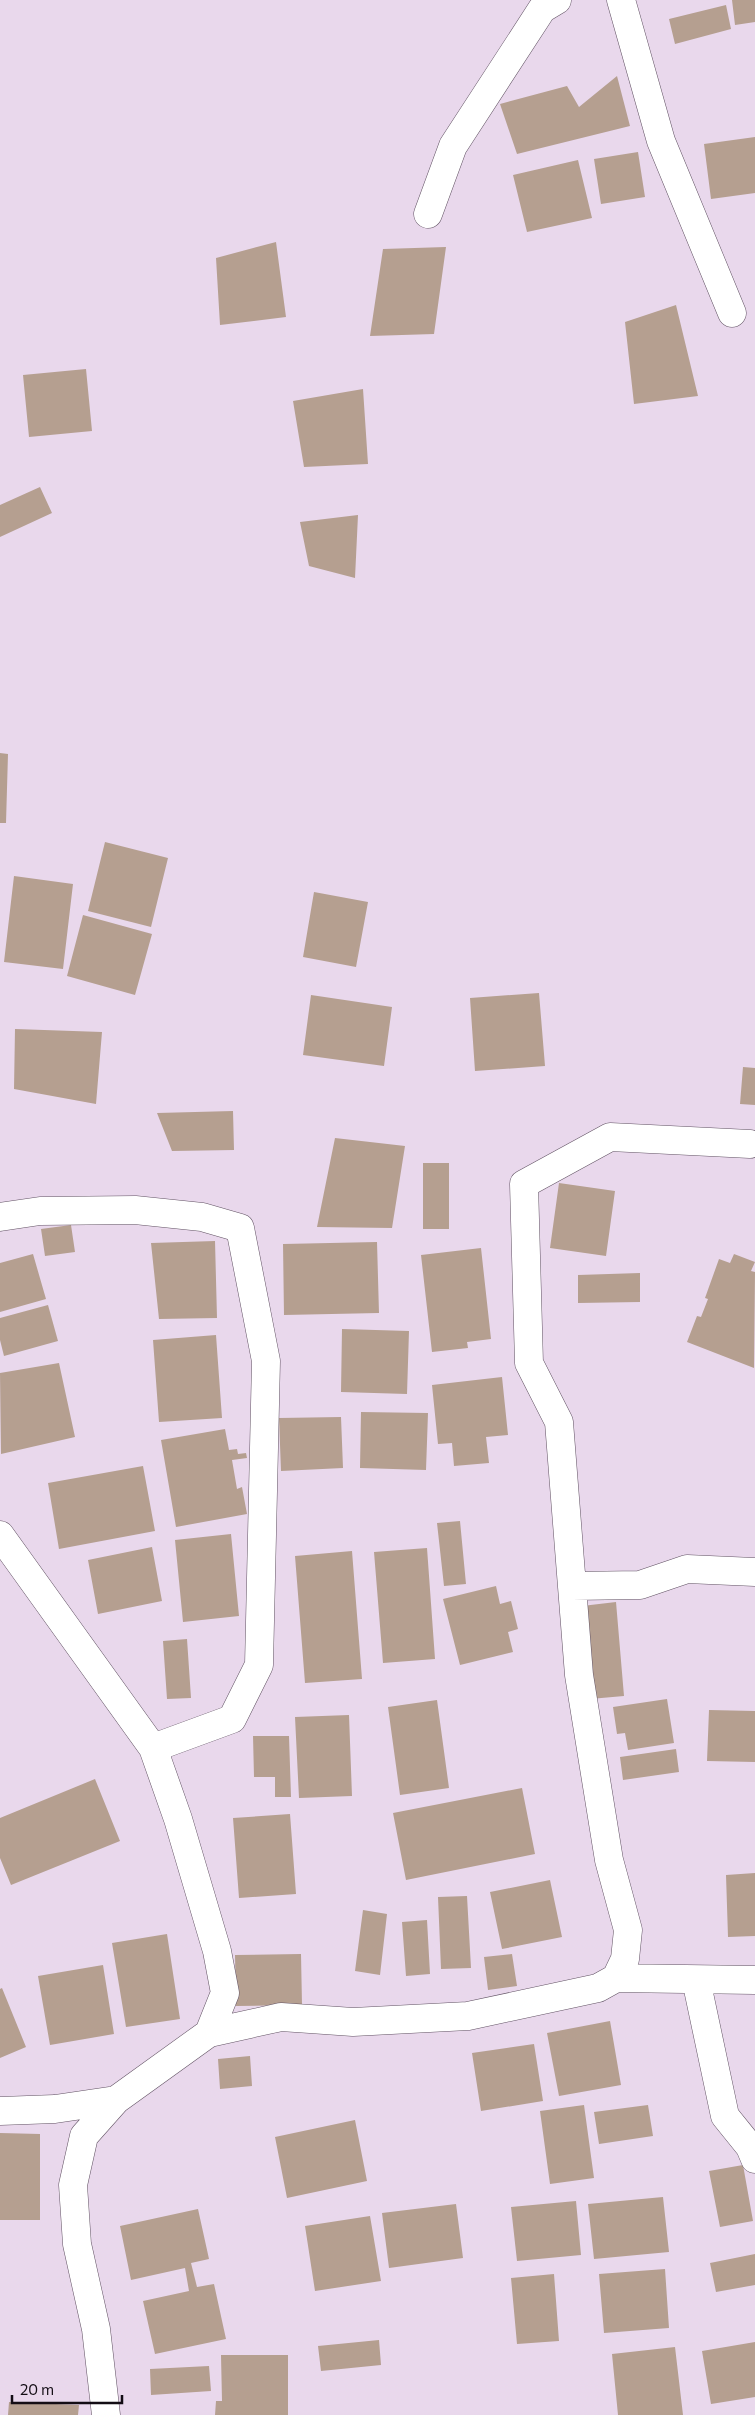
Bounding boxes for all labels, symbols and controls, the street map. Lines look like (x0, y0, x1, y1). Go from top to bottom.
scale bar (12, 2372, 122, 2404)
text: 20 m (20, 2380, 54, 2398)

